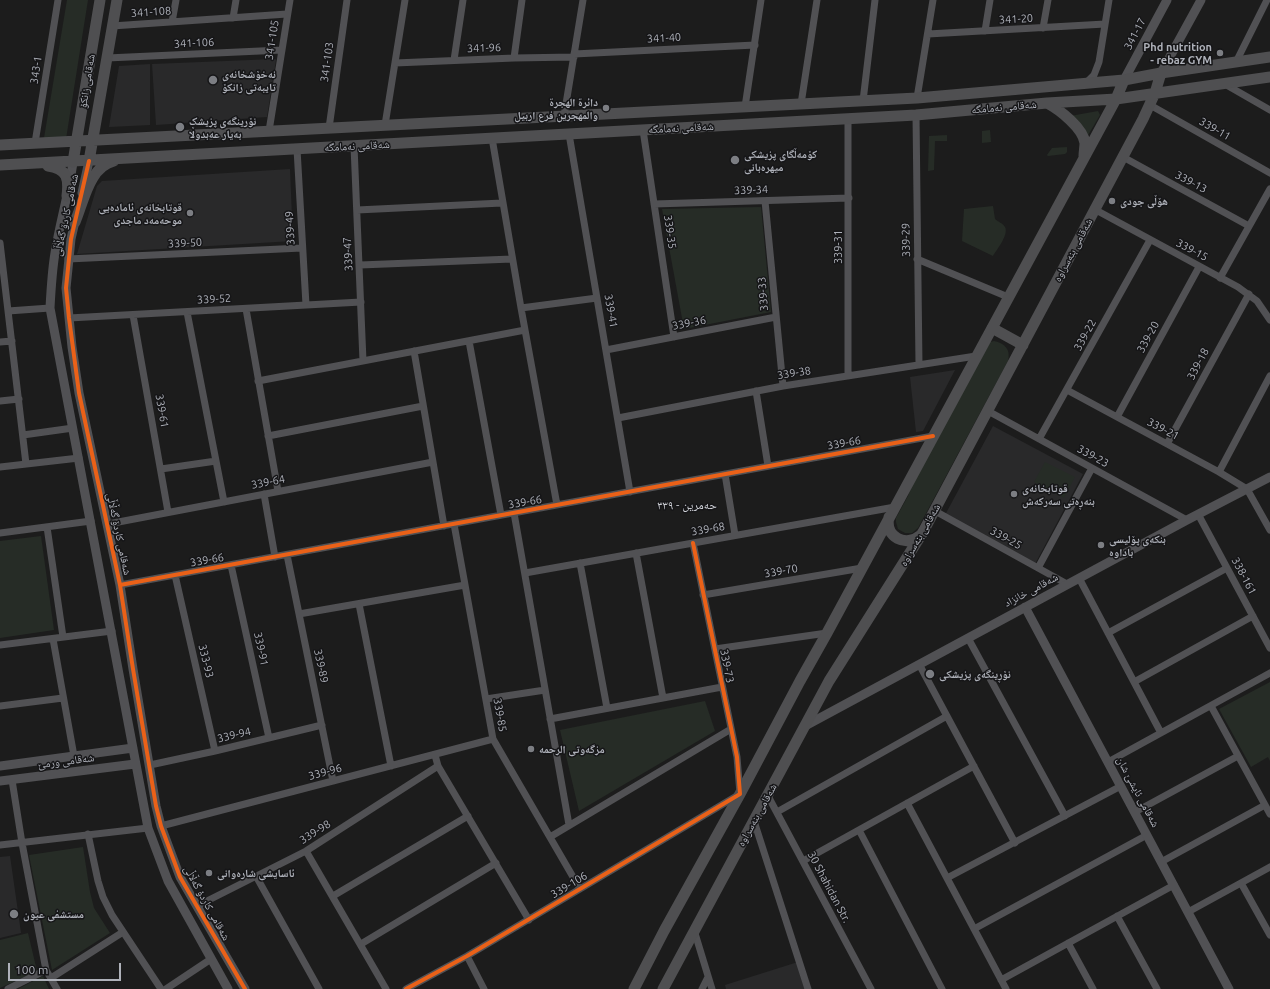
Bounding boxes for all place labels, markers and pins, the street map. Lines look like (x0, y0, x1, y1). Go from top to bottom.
place label: Phd nutrition - rebaz GYM (1143, 40, 1212, 66)
marker: Phd nutrition - rebaz GYM (1215, 48, 1225, 58)
place label: نەخۆشخانەی تایبەتی زانکۆ (222, 67, 276, 93)
marker: نەخۆشخانەی تایبەتی زانکۆ (207, 74, 219, 86)
place label: دائرة الهجرة والمهجرين فرع اربيل (514, 95, 598, 121)
marker: دائرة الهجرة والمهجرين فرع اربيل (601, 103, 611, 113)
place label: نۆرینگەی پزیشک بەیار عەبدوڵا (189, 114, 256, 140)
marker: نۆرینگەی پزیشک بەیار عەبدوڵا (174, 121, 186, 133)
place label: کۆمەڵگای پزیشکی میهرەبانی (744, 147, 817, 173)
marker: کۆمەڵگای پزیشکی میهرەبانی (729, 154, 741, 166)
place label: هۆڵی جودی (1120, 194, 1168, 208)
marker: هۆڵی جودی (1107, 196, 1117, 206)
place label: قوتابخانەی ئامادەیی موحەمەد ماجدی (98, 200, 182, 226)
marker: قوتابخانەی ئامادەیی موحەمەد ماجدی (185, 208, 195, 218)
place label: قوتابخانەی بنەڕەتی سەرکەش (1022, 481, 1095, 507)
marker: قوتابخانەی بنەڕەتی سەرکەش (1009, 489, 1019, 499)
place label: بنکەی پۆلیسی باداوە (1109, 532, 1166, 558)
marker: بنکەی پۆلیسی باداوە (1096, 540, 1106, 550)
place label: نۆڕینگەی پزیشکی (939, 667, 1011, 681)
marker: نۆڕینگەی پزیشکی (924, 668, 936, 680)
place label: مزگەوتی الرحمە (539, 742, 605, 756)
marker: مزگەوتی الرحمە (526, 744, 536, 754)
place label: ئاسایشی شارەوانی (217, 866, 295, 880)
marker: ئاسایشی شارەوانی (204, 868, 214, 878)
place label: مستشفى عيون (23, 907, 84, 921)
marker: مستشفى عيون (8, 908, 20, 920)

